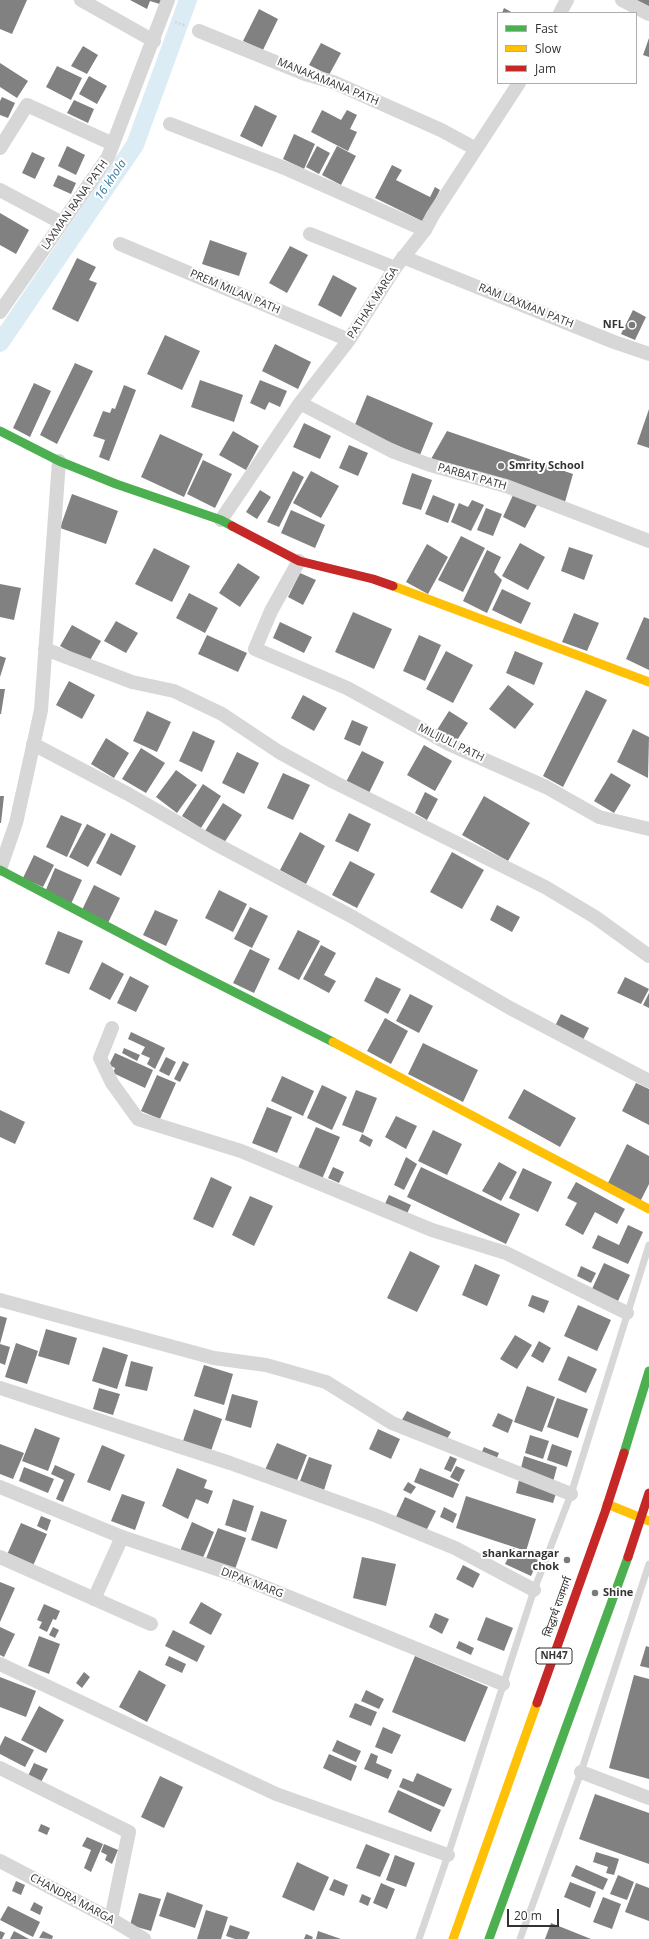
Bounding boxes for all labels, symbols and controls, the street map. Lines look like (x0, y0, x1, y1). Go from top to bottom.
legend (497, 12, 637, 84)
text: Fast (535, 20, 558, 37)
text: Slow (535, 40, 561, 57)
street label: MANAKAMANA PATH (275, 56, 381, 108)
text: Jam (535, 60, 556, 77)
water label: 16 khola (92, 157, 130, 203)
street label: LAXMAN RANA PATH (39, 158, 111, 252)
street label: PATHAK MARGA (345, 265, 401, 341)
street label: PREM MILAN PATH (188, 267, 282, 317)
street label: RAM LAXMAN PATH (477, 281, 575, 331)
place label: NFL (603, 318, 624, 332)
marker: NFL (627, 320, 637, 330)
place label: Smrity School (509, 459, 584, 473)
street label: PARBAT PATH (436, 461, 508, 493)
marker: Smrity School (496, 461, 506, 471)
street label: MILIJULI PATH (416, 721, 486, 765)
place label: shankarnagar chok (482, 1547, 559, 1573)
marker: shankarnagar chok (562, 1555, 572, 1565)
street label: DIPAK MARG (219, 1565, 285, 1601)
street label: सिद्धार्थ राजमार्ग (541, 1575, 575, 1639)
place label: Shine (603, 1586, 633, 1600)
marker: Shine (590, 1588, 600, 1598)
road number: NH47 (536, 1648, 572, 1664)
street label: CHANDRA MARGA (28, 1871, 116, 1927)
scale bar (509, 1901, 561, 1927)
text: 20 m (514, 1907, 542, 1924)

